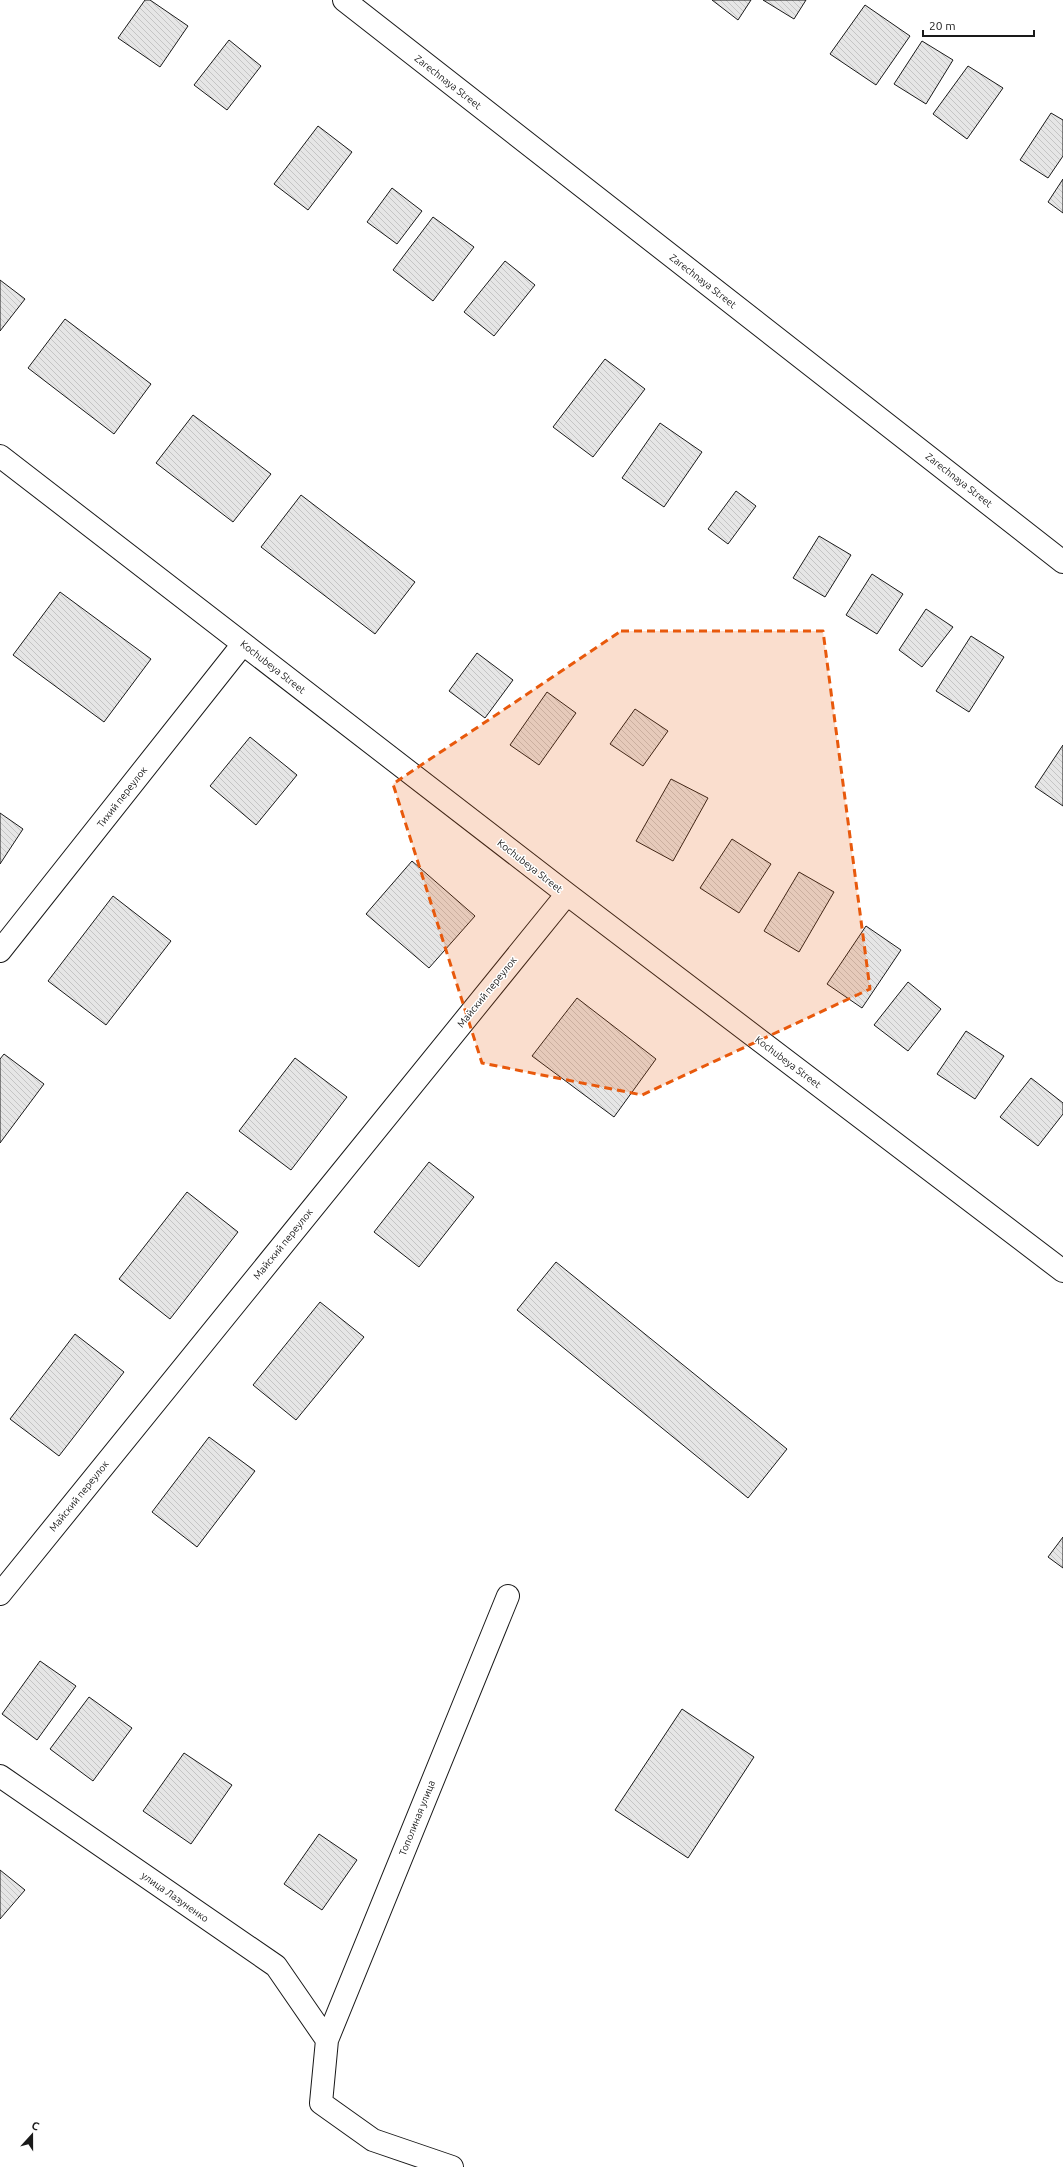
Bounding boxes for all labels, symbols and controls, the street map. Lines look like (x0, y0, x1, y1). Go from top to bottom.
scale bar (923, 12, 1034, 38)
text: 20 m (929, 19, 956, 32)
street label: Zarechnaya Street (413, 53, 484, 111)
street label: Zarechnaya Street (668, 252, 739, 310)
street label: Zarechnaya Street (924, 451, 995, 509)
street label: Kochubeya Street (238, 638, 308, 696)
street label: Тихий переулок (95, 764, 149, 830)
street label: Kochubeya Street (495, 837, 565, 895)
street label: Майский переулок (455, 954, 519, 1030)
street label: Kochubeya Street (753, 1034, 823, 1090)
street label: Майский переулок (251, 1206, 315, 1282)
street label: Майский переулок (47, 1458, 111, 1534)
street label: Тополиная улица (397, 1779, 437, 1857)
street label: улица Лазуненко (139, 1870, 211, 1924)
north arrow (12, 2115, 52, 2155)
text: С (30, 2119, 41, 2133)

